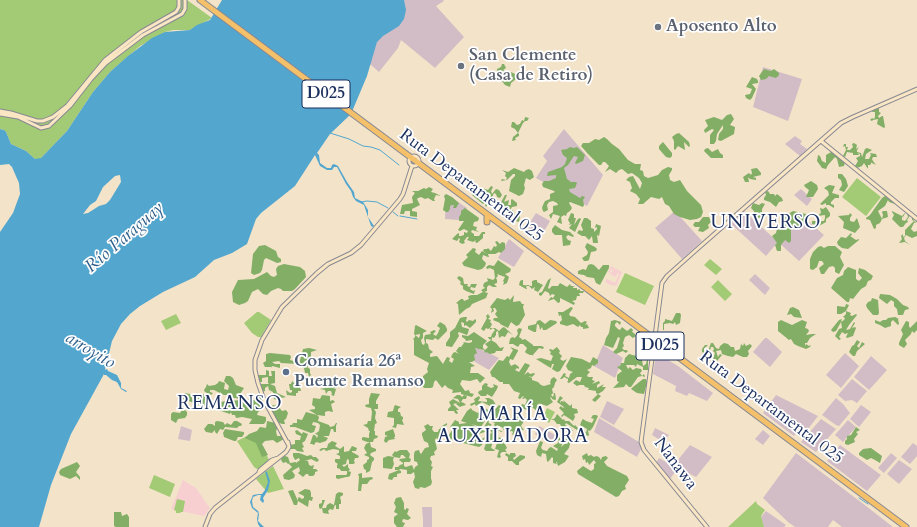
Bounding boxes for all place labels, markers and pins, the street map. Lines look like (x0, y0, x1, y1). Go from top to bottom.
place label: Aposento Alto (666, 17, 777, 37)
marker: Aposento Alto (653, 22, 663, 32)
place label: San Clemente (Casa de Retiro) (469, 46, 593, 86)
marker: San Clemente (Casa de Retiro) (456, 61, 466, 71)
place label: Comisaría 26ª Puente Remanso (294, 352, 424, 392)
marker: Comisaría 26ª Puente Remanso (281, 367, 291, 377)

